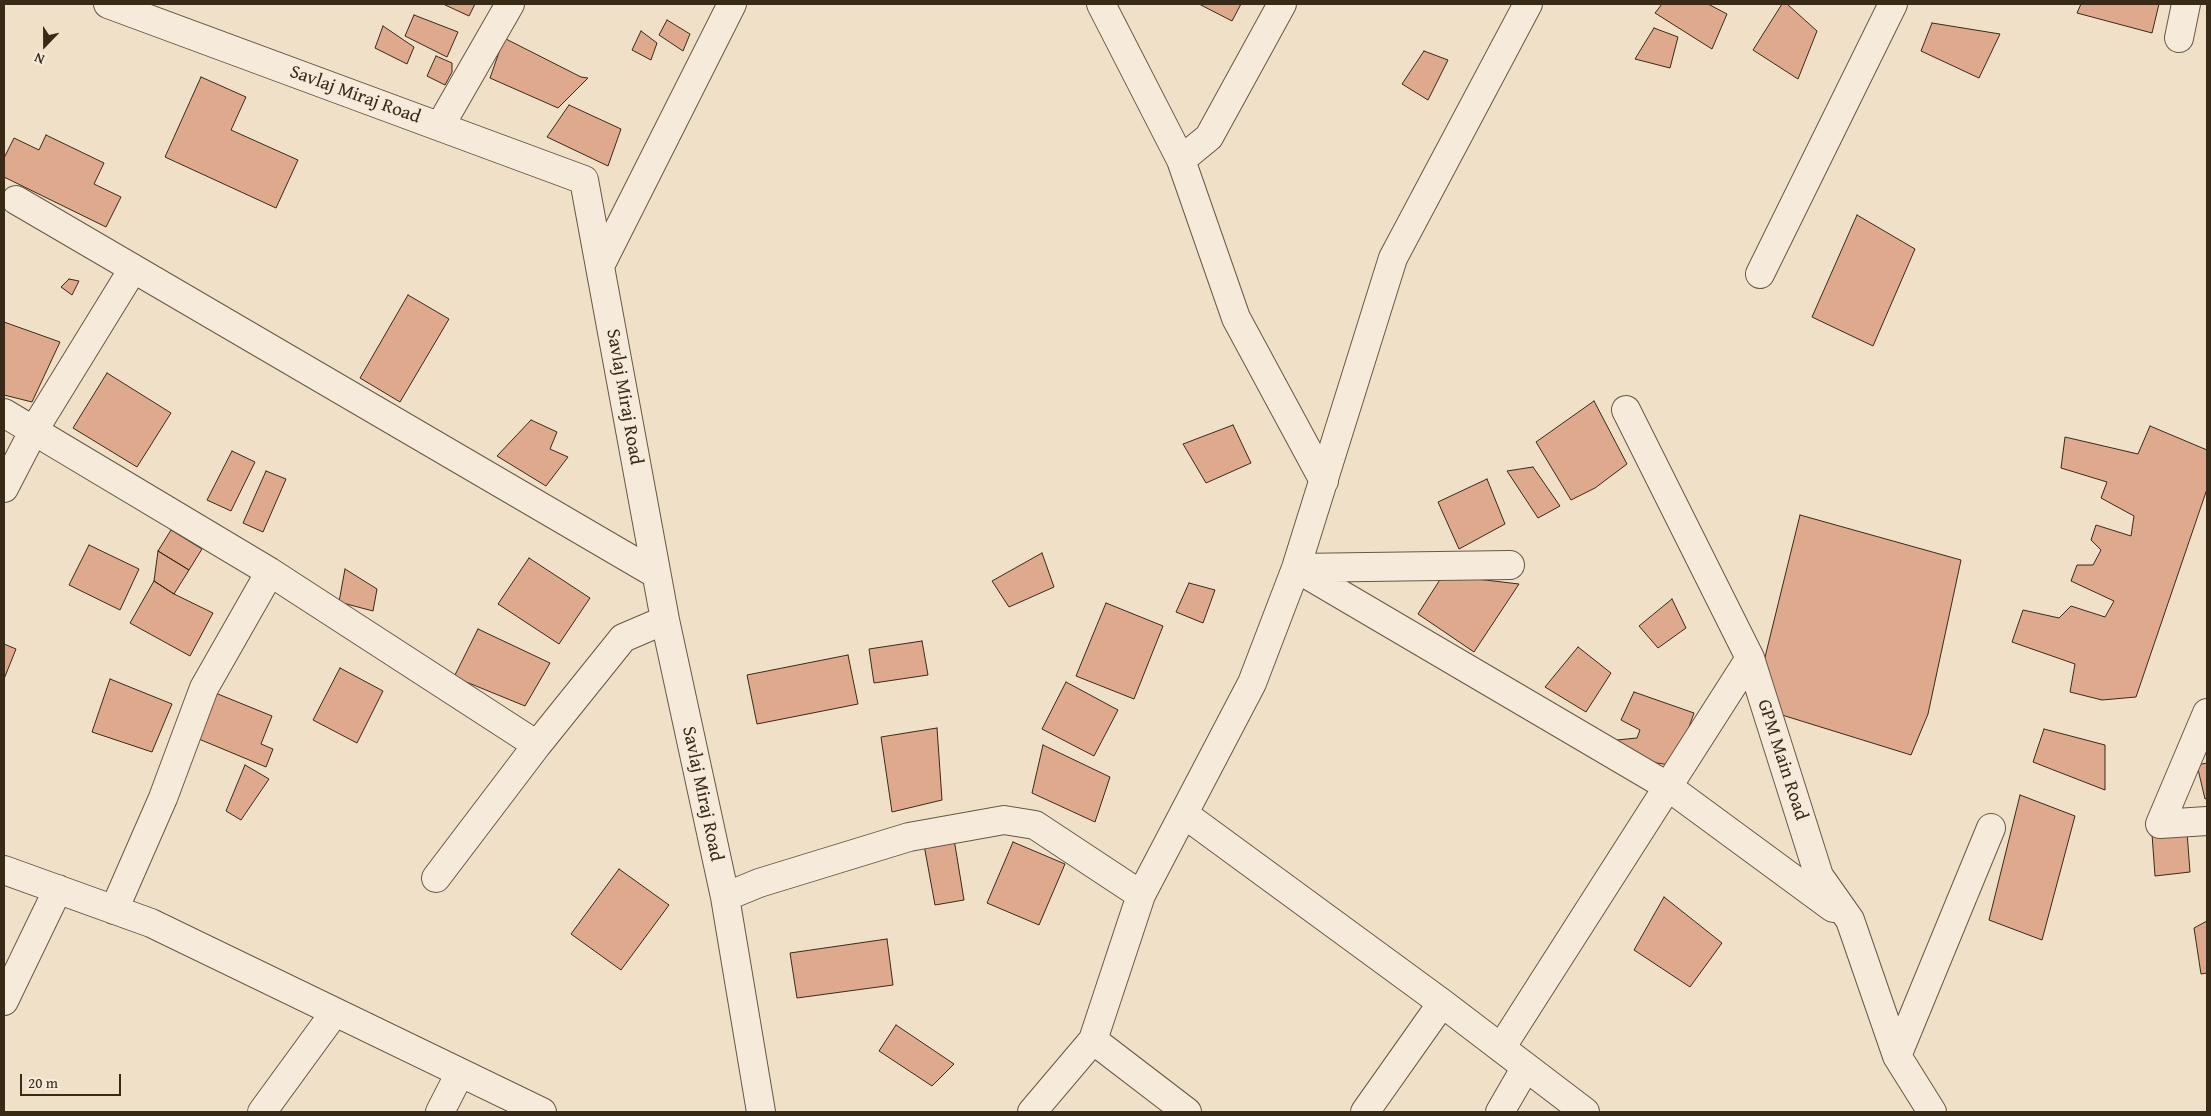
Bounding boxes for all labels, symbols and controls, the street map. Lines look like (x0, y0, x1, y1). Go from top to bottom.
north arrow (20, 20, 70, 70)
text: N (31, 48, 47, 70)
street label: Savlaj Miraj Road (286, 61, 424, 129)
street label: Savlaj Miraj Road (601, 327, 647, 467)
street label: GPM Main Road (1752, 697, 1812, 823)
street label: Savlaj Miraj Road (677, 724, 727, 864)
scale bar (22, 1064, 124, 1096)
text: 20 m (28, 1072, 58, 1093)

